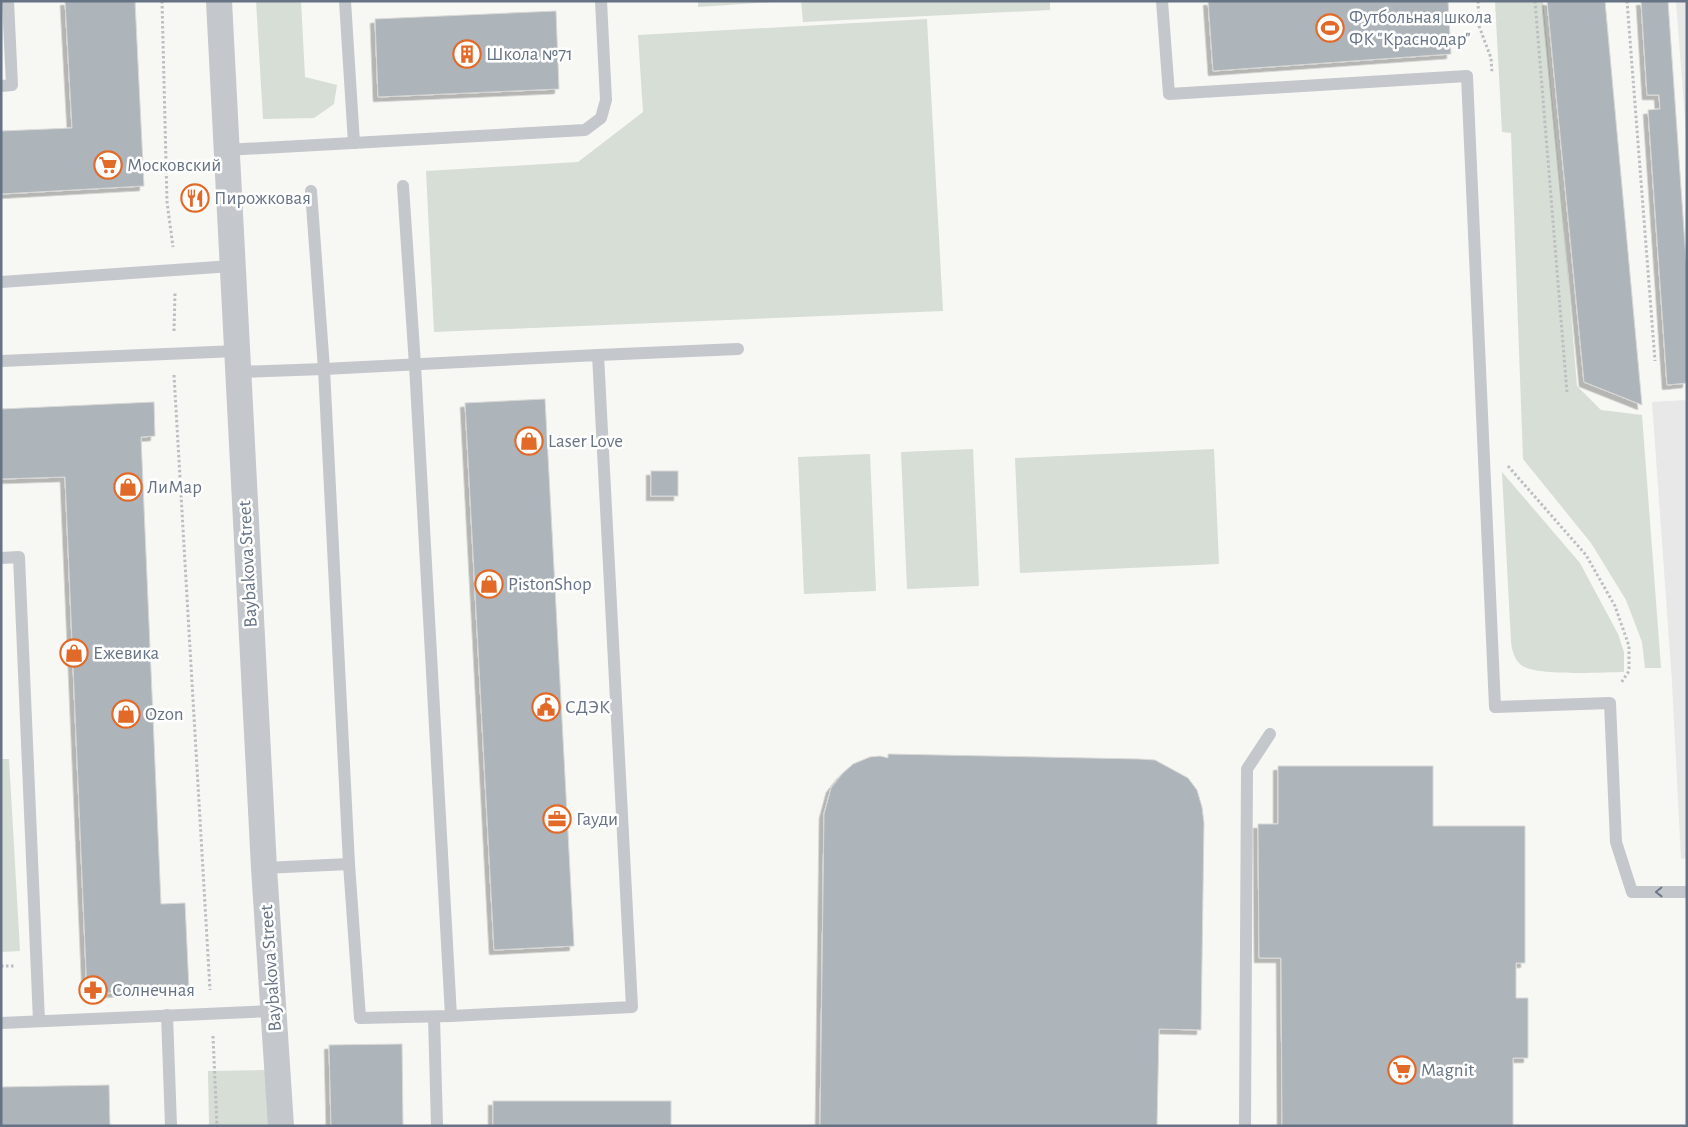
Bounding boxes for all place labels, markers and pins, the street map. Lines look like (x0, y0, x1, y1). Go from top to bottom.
place label: Футбольная школа ФК "Краснодар" (1349, 8, 1492, 49)
sports icon: Футбольная школа ФК "Краснодар" (1315, 13, 1345, 43)
building icon: Школа №71 (452, 39, 482, 69)
place label: Школа №71 (486, 45, 573, 64)
supermarket icon: Московский (93, 150, 123, 180)
place label: Московский (127, 156, 221, 175)
restaurant icon: Пирожковая (180, 183, 210, 213)
place label: Пирожковая (214, 189, 311, 208)
shop icon: Laser Love (514, 426, 544, 456)
place label: Laser Love (548, 432, 623, 451)
shop icon: ЛиМар (113, 472, 143, 502)
place label: ЛиМар (147, 478, 202, 497)
shop icon: PistonShop (474, 569, 504, 599)
place label: PistonShop (508, 575, 592, 594)
shop icon: Ежевика (59, 638, 89, 668)
place label: Ежевика (93, 644, 160, 663)
public building icon: СДЭК (531, 692, 561, 722)
place label: СДЭК (565, 698, 610, 717)
shop icon: Ozon (111, 699, 141, 729)
place label: Ozon (145, 705, 184, 724)
office icon: Гауди (542, 804, 572, 834)
place label: Гауди (576, 810, 618, 829)
pharmacy icon: Солнечная (78, 975, 108, 1005)
place label: Солнечная (112, 981, 195, 1000)
supermarket icon: Magnit (1387, 1055, 1417, 1085)
place label: Magnit (1421, 1061, 1474, 1080)

